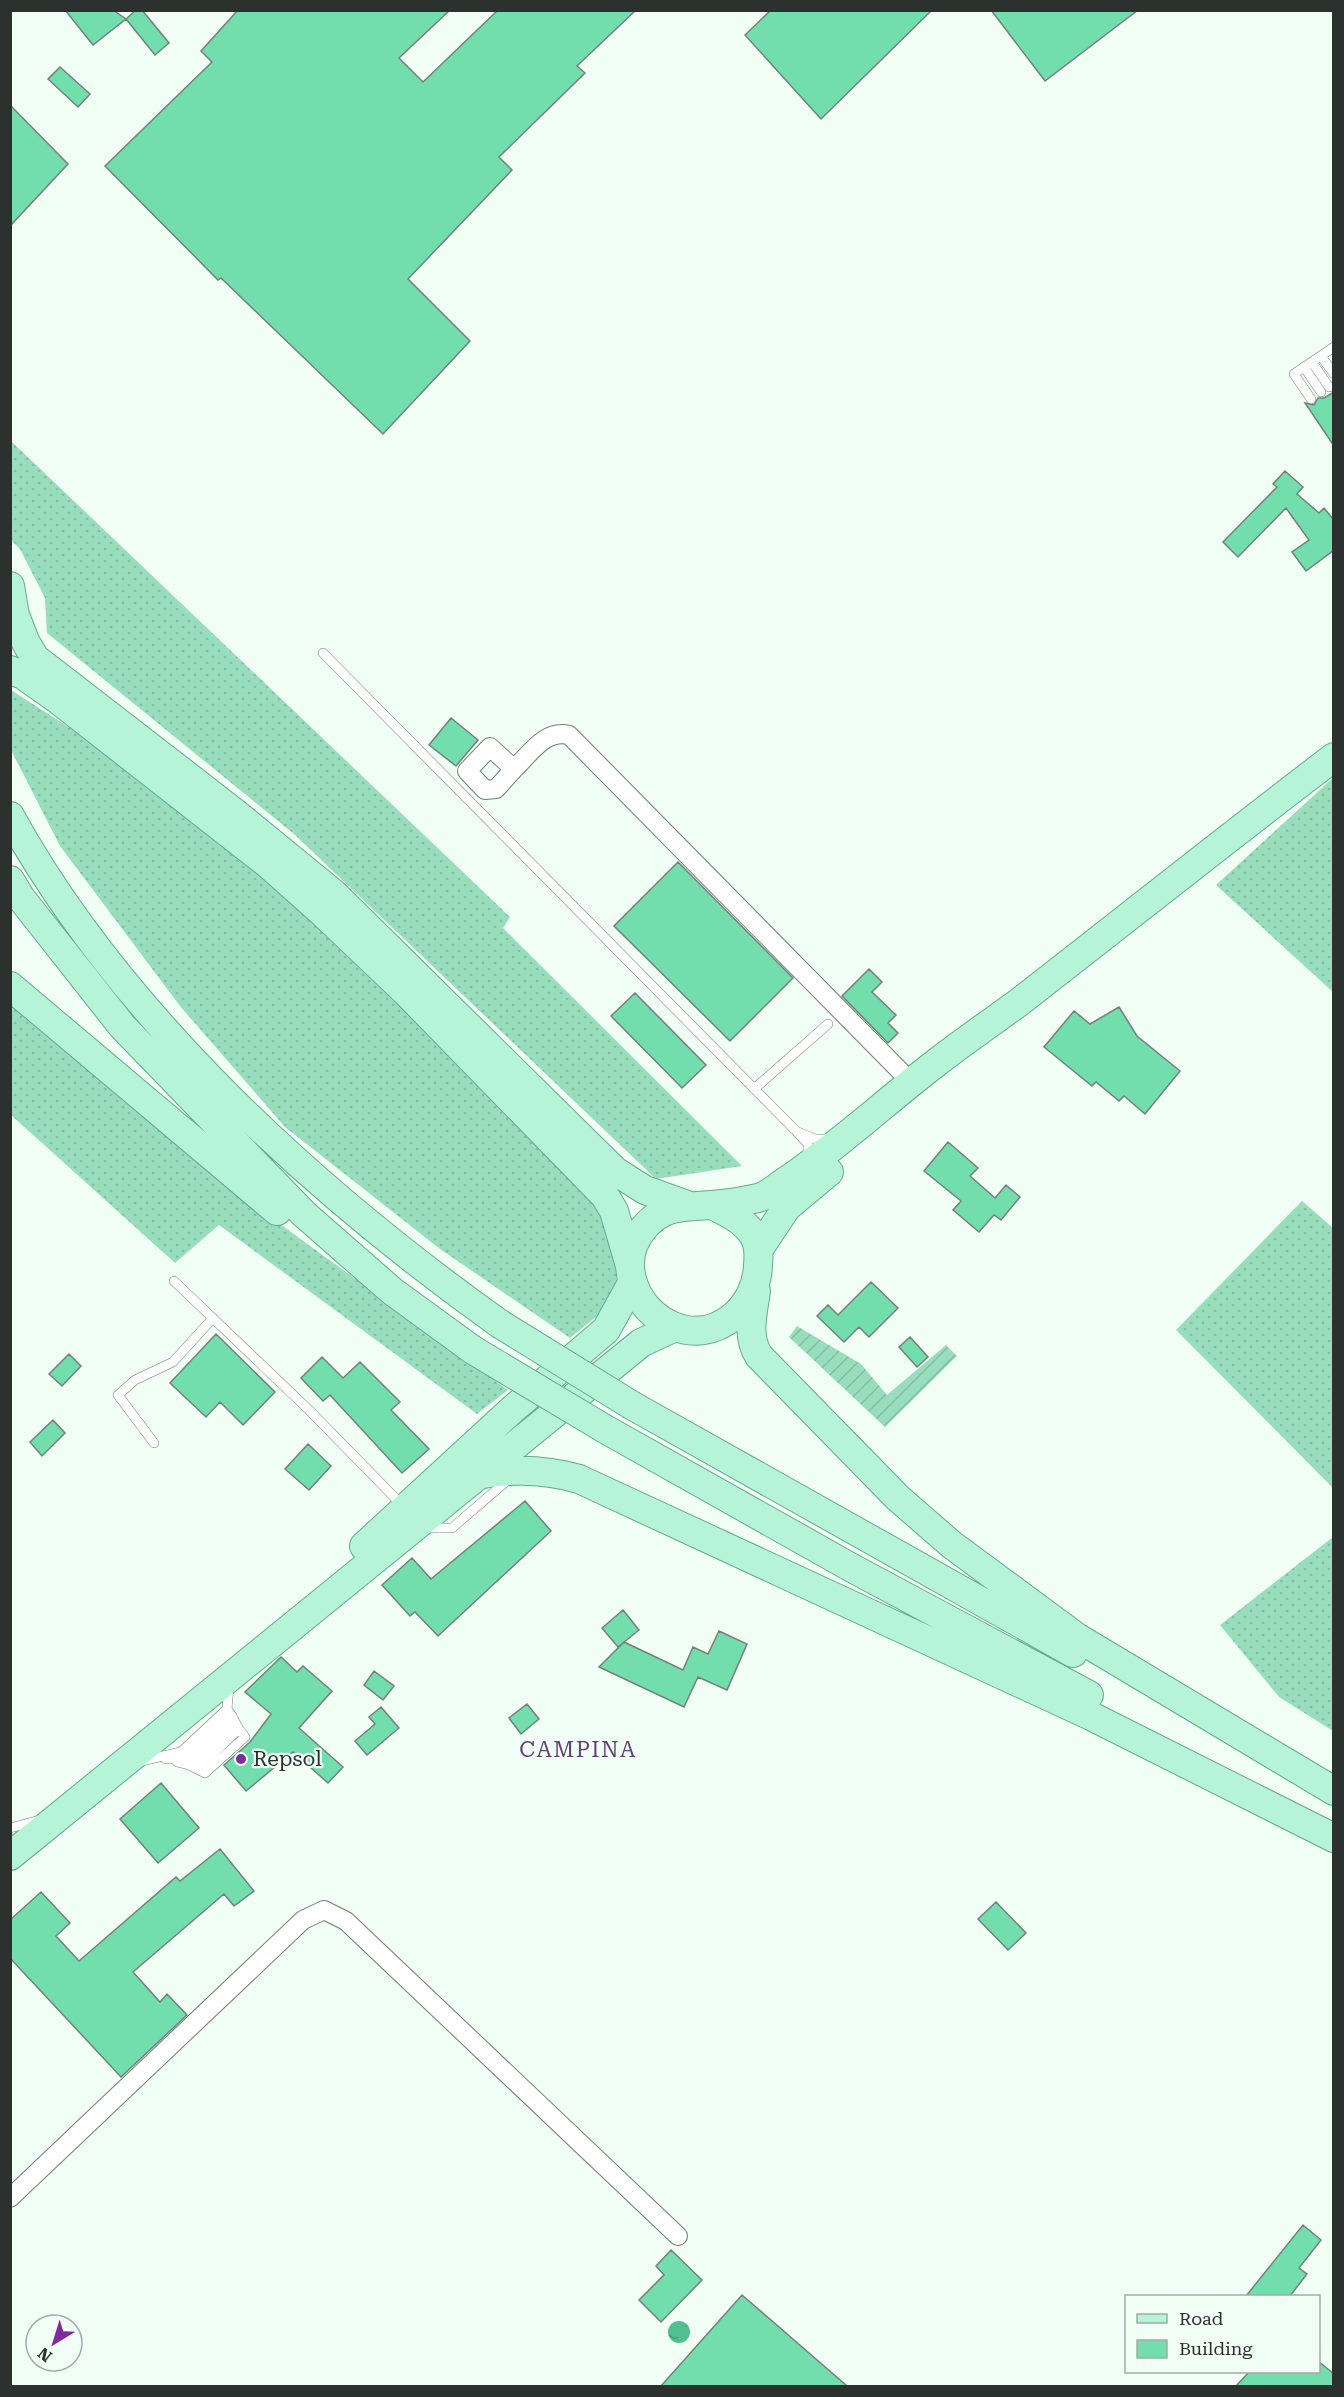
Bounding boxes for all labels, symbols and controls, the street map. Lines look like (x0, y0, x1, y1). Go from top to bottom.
district label: CAMPINA (519, 1737, 637, 1762)
place label: Repsol (253, 1747, 322, 1771)
marker: Repsol (234, 1752, 248, 1766)
legend (1125, 2295, 1320, 2373)
text: Road (1179, 2308, 1224, 2329)
north arrow (24, 2313, 84, 2373)
text: Building (1179, 2338, 1253, 2359)
text: N (34, 2343, 56, 2366)

